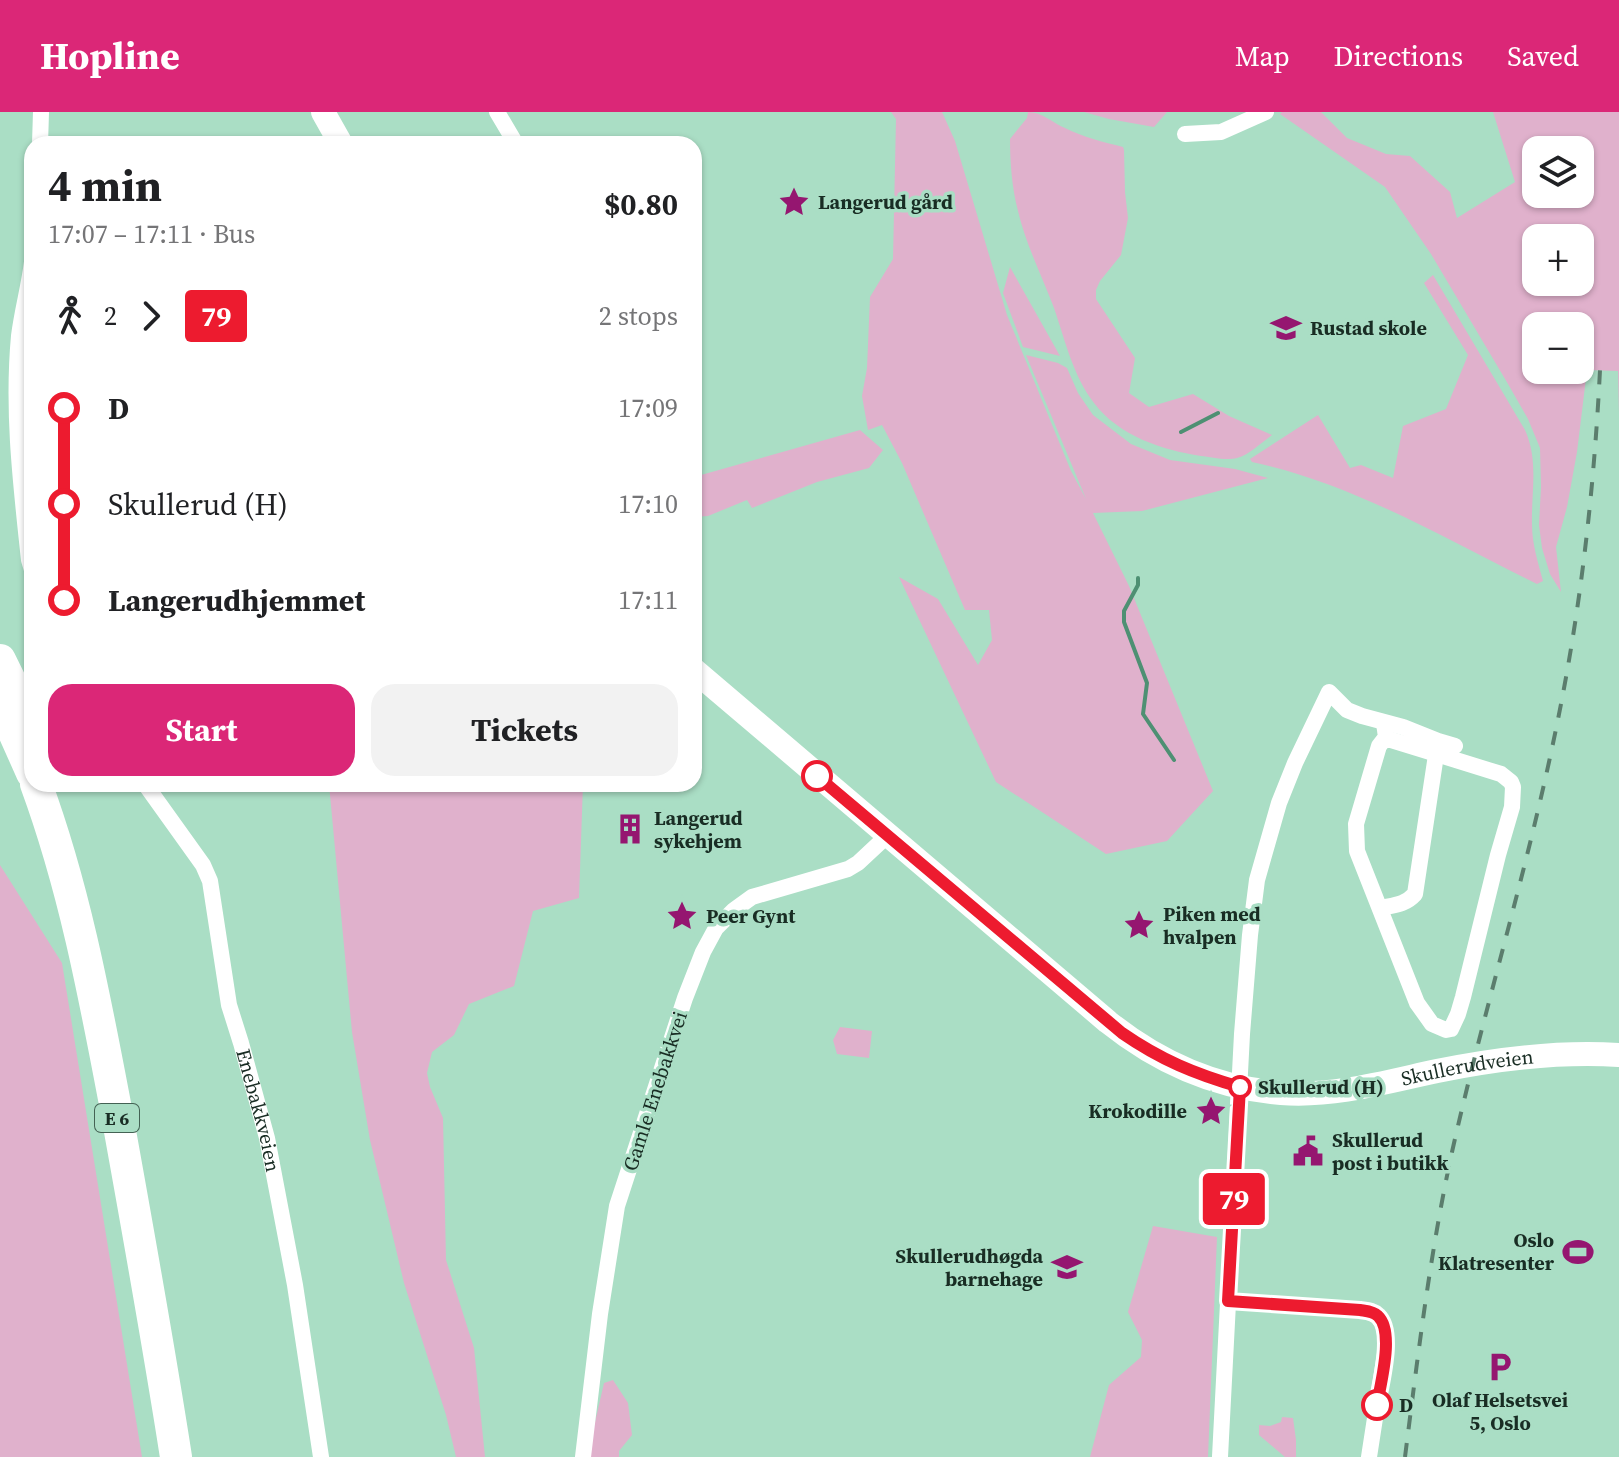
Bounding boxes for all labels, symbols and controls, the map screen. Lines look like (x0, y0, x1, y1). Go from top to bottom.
text: Hopline (40, 30, 180, 82)
text: Map (1235, 37, 1290, 75)
text: Directions (1334, 37, 1463, 75)
text: Saved (1507, 37, 1579, 75)
map controls (1522, 136, 1594, 384)
button: layers (1522, 136, 1594, 208)
text: 4 min (48, 155, 162, 216)
text: $0.80 (604, 184, 678, 225)
place icon: Langerud gård (777, 185, 811, 219)
place label: Langerud gård (818, 188, 953, 216)
text: 17:07 – 17:11 · Bus (48, 216, 255, 252)
button: + (1522, 224, 1594, 296)
icon: walk (48, 294, 92, 338)
icon: forward (129, 294, 173, 338)
text: 79 (201, 297, 231, 335)
text: 2 (104, 298, 117, 334)
text: 2 stops (599, 298, 678, 334)
school or university icon: Rustad skole (1269, 311, 1303, 345)
button: − (1522, 312, 1594, 384)
place label: Rustad skole (1310, 314, 1427, 342)
text: D (108, 388, 129, 429)
text: 17:09 (618, 390, 678, 426)
text: Skullerud (H) (108, 484, 288, 525)
text: 17:10 (618, 486, 678, 522)
text: Langerudhjemmet (108, 580, 365, 621)
text: 17:11 (618, 582, 678, 618)
button: Start (48, 684, 355, 776)
button: Tickets (371, 684, 678, 776)
unlabelled marker (802, 761, 832, 791)
place label: Langerud sykehjem (654, 804, 743, 855)
building icon: Langerud sykehjem (613, 812, 647, 846)
place icon: Peer Gynt (665, 899, 699, 933)
place label: Piken med hvalpen (1163, 900, 1261, 951)
place label: Peer Gynt (706, 902, 796, 930)
place icon: Piken med hvalpen (1122, 908, 1156, 942)
street label: Gamle Enebakkvei (616, 1008, 694, 1174)
street label: Skullerudveien (1398, 1042, 1535, 1093)
street label: Enebakkveien (229, 1046, 287, 1174)
place label: Skullerud (H) (1258, 1073, 1384, 1101)
marker: Skullerud (H) (1229, 1076, 1251, 1098)
place icon: Krokodille (1194, 1094, 1228, 1128)
place label: Krokodille (1088, 1097, 1187, 1125)
road number: E 6 (95, 1104, 139, 1132)
place label: Skullerud post i butikk (1332, 1126, 1449, 1177)
public building icon: Skullerud post i butikk (1291, 1134, 1325, 1168)
line badge: 79 (1198, 1173, 1270, 1225)
text: 79 (1219, 1180, 1249, 1218)
place label: Oslo Klatresenter (1438, 1226, 1555, 1277)
sports icon: Oslo Klatresenter (1561, 1235, 1595, 1269)
place label: Skullerudhøgda barnehage (895, 1242, 1043, 1293)
school or university icon: Skullerudhøgda barnehage (1050, 1250, 1084, 1284)
parking icon: Olaf Helsetsvei 5, Oslo (1483, 1350, 1517, 1384)
place label: Olaf Helsetsvei 5, Oslo (1432, 1386, 1568, 1437)
marker: D (1362, 1390, 1392, 1420)
place label: D (1399, 1391, 1413, 1419)

